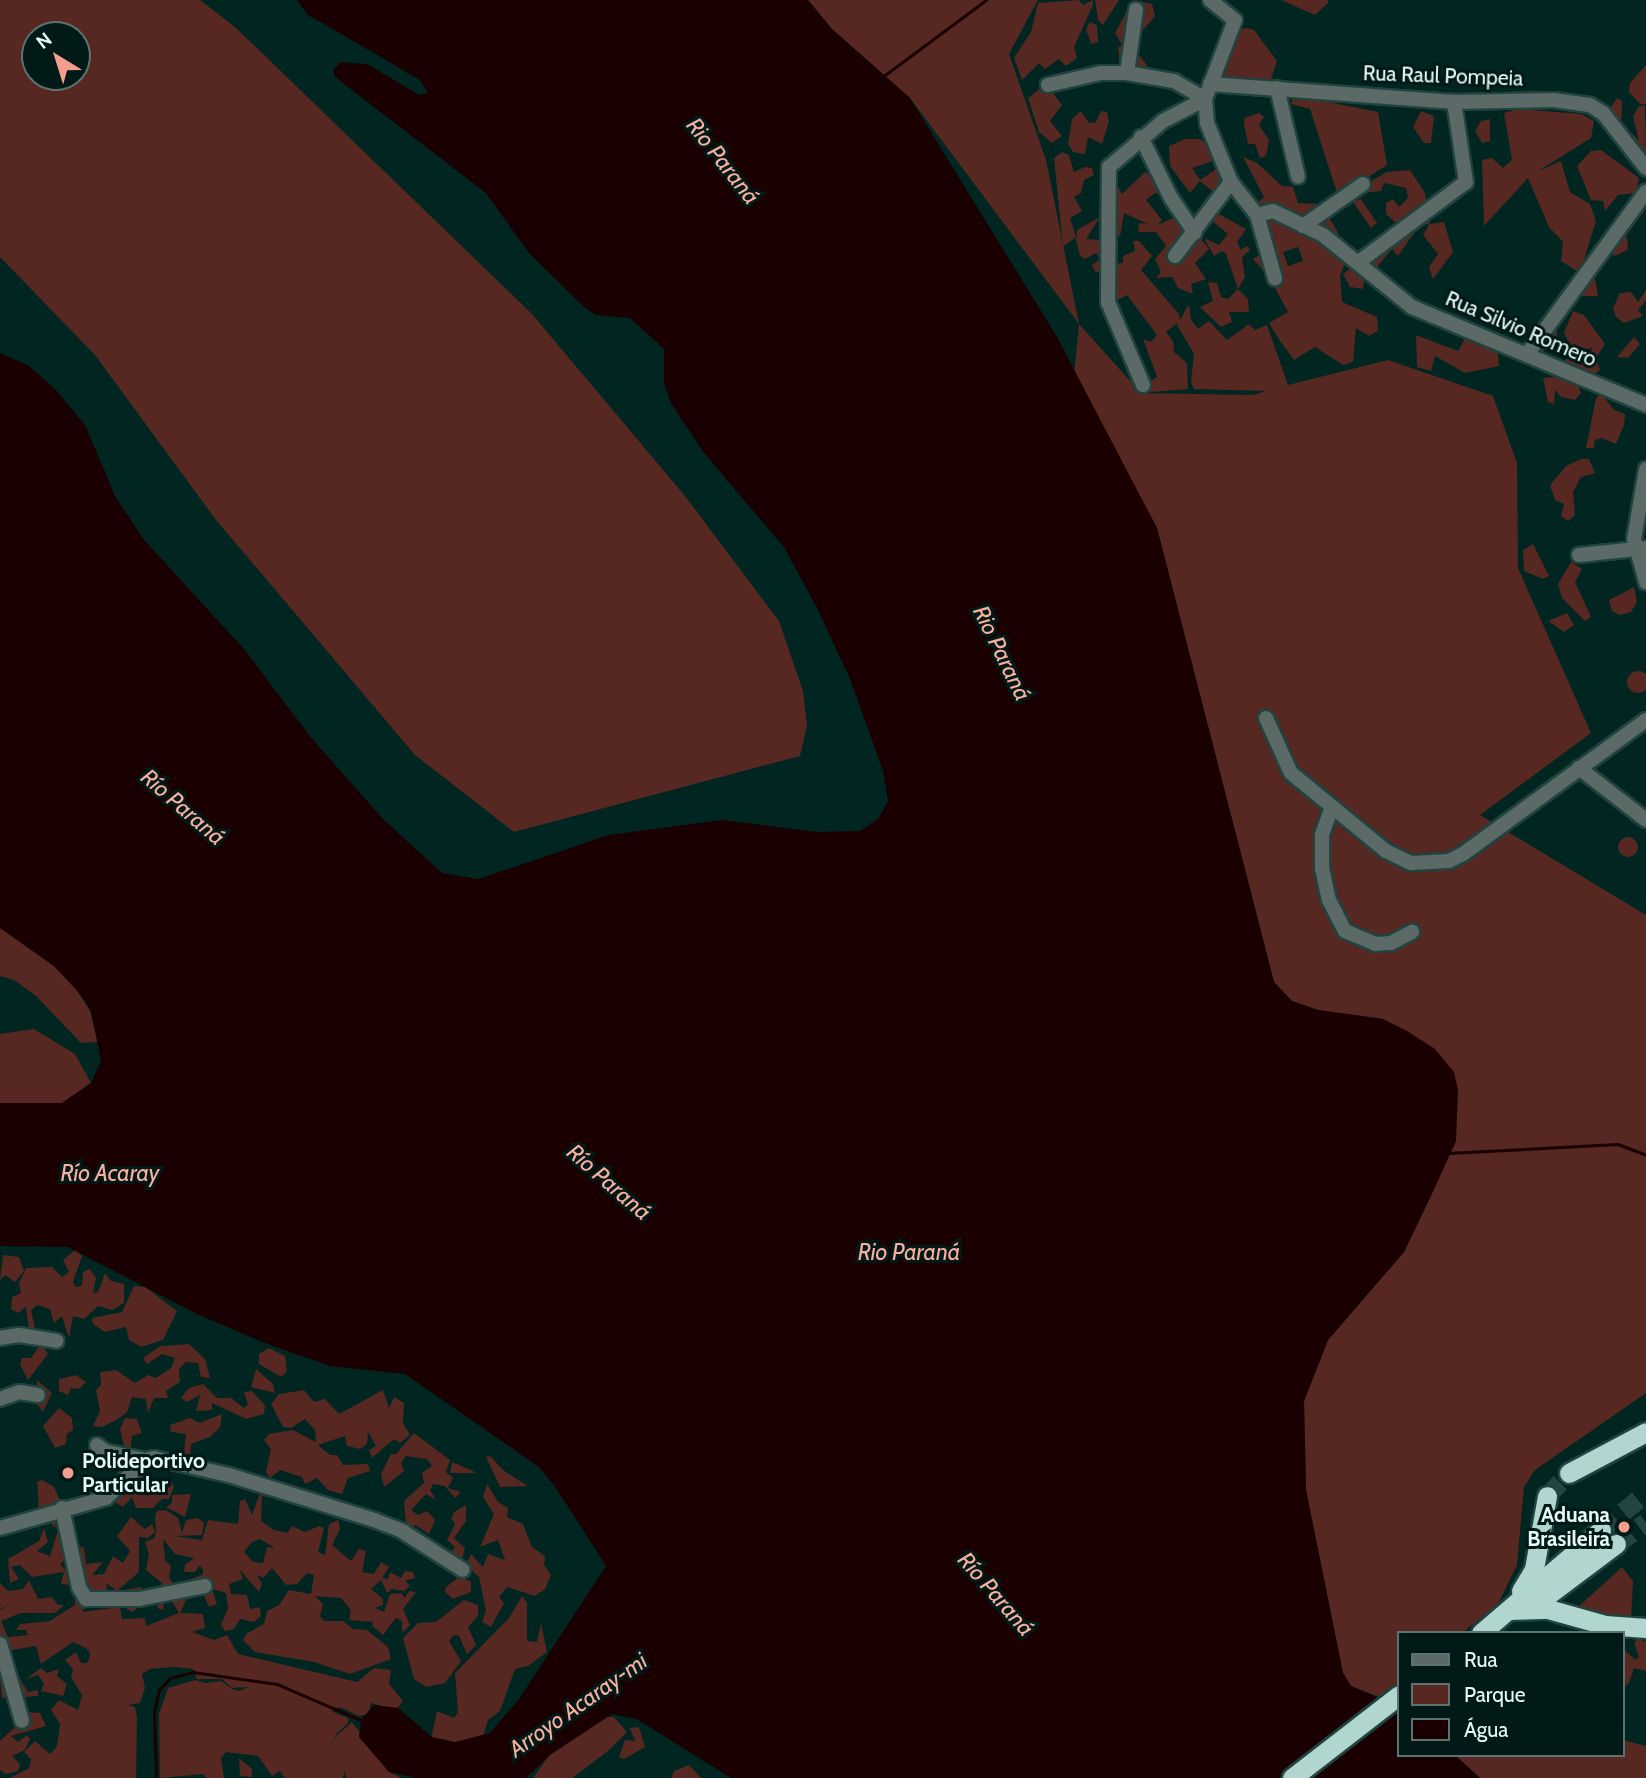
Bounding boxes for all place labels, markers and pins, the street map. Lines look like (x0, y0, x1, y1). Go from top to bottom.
place label: Polideportivo Particular (82, 1448, 205, 1498)
marker: Polideportivo Particular (60, 1465, 76, 1481)
place label: Aduana Brasileira (1527, 1502, 1610, 1552)
marker: Aduana Brasileira (1616, 1519, 1632, 1535)

